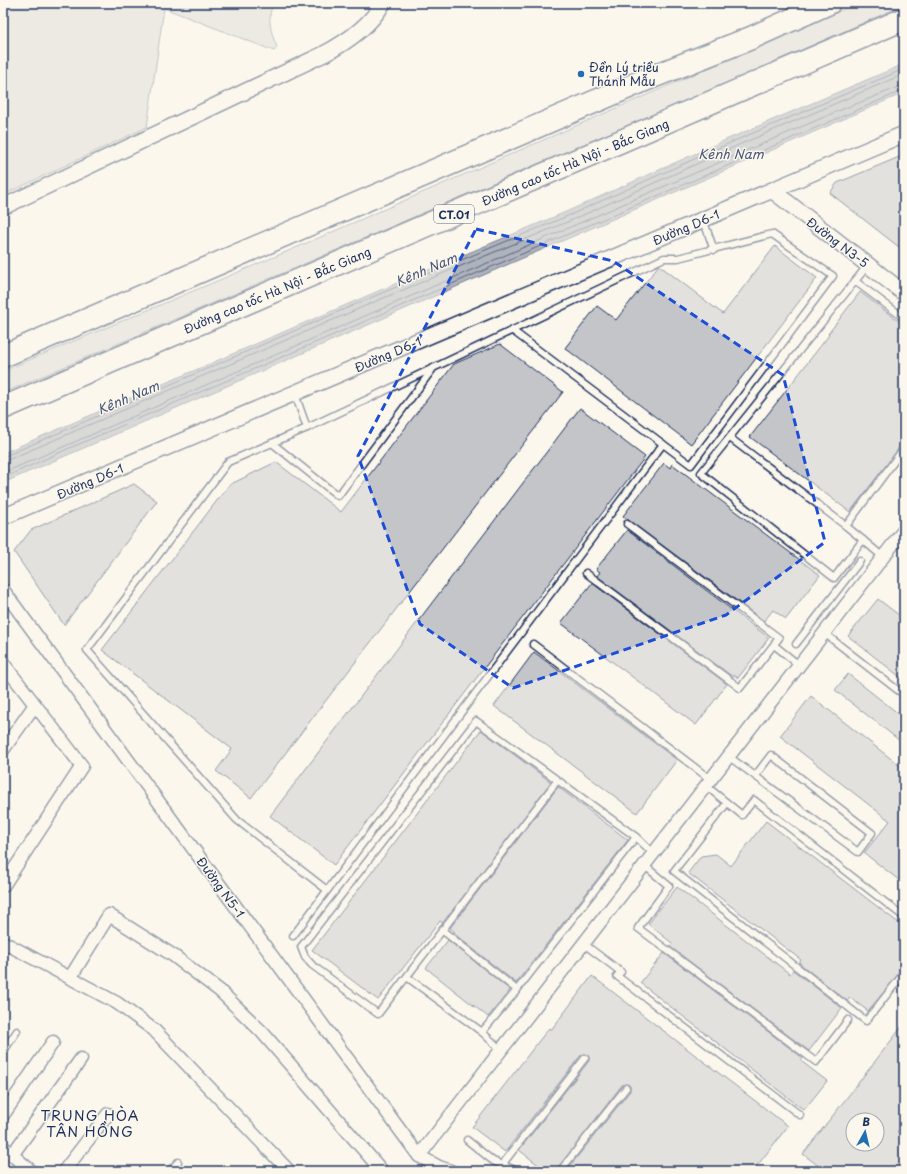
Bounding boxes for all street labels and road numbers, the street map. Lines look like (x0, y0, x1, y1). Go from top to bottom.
street label: Đường cao tốc Hà Nội - Bắc Giang (479, 114, 671, 210)
road number: CT.01 (434, 205, 474, 223)
street label: Đường D6-1 (650, 205, 722, 249)
street label: Đường N3-5 (803, 213, 873, 271)
street label: Đường cao tốc Hà Nội - Bắc Giang (181, 242, 373, 338)
street label: Đường D6-1 (352, 332, 424, 376)
street label: Đường D6-1 (54, 459, 126, 503)
street label: Đường N5-1 (193, 853, 249, 921)

